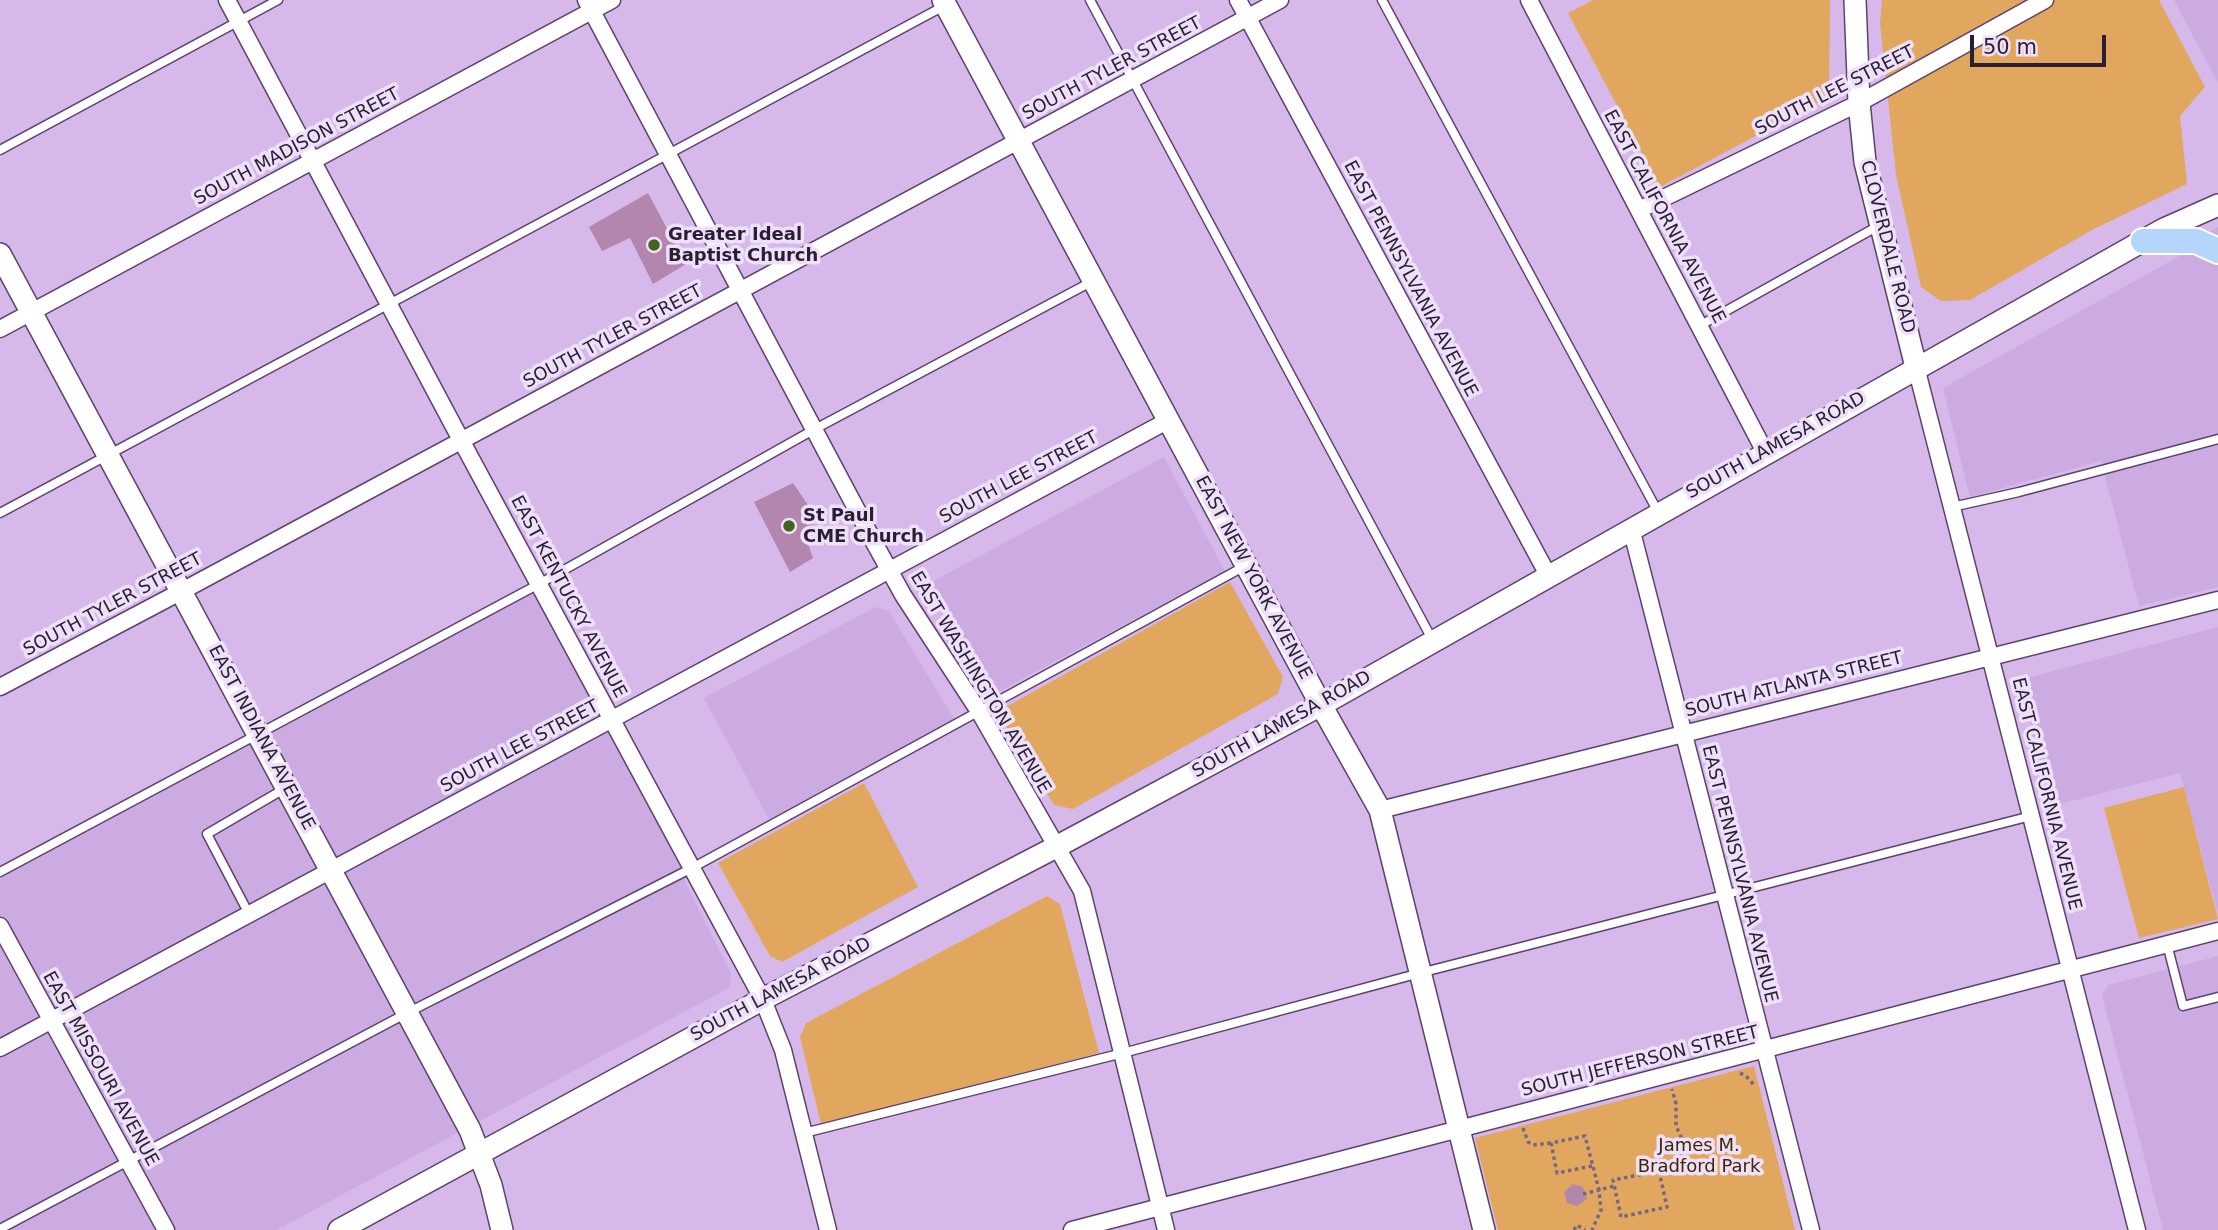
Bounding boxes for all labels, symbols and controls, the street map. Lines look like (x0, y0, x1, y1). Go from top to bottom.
street label: SOUTH TYLER STREET (1019, 13, 1205, 125)
scale bar (1973, 21, 2110, 65)
text: 50 m (1983, 35, 2037, 59)
street label: SOUTH LEE STREET (1752, 41, 1918, 141)
street label: SOUTH MADISON STREET (191, 84, 403, 210)
street label: EAST CALIFORNIA AVENUE (1598, 107, 1730, 327)
street label: EAST PENNSYLVANIA AVENUE (1338, 157, 1482, 401)
street label: CLOVERDALE ROAD (1855, 158, 1919, 336)
place label: Greater Ideal Baptist Church (668, 224, 818, 266)
marker: Greater Ideal Baptist Church (646, 237, 662, 253)
street label: SOUTH TYLER STREET (520, 281, 706, 393)
street label: SOUTH LAMESA ROAD (1683, 388, 1869, 504)
street label: SOUTH LEE STREET (936, 427, 1102, 529)
street label: EAST NEW YORK AVENUE (1190, 473, 1316, 683)
street label: EAST KENTUCKY AVENUE (505, 492, 631, 702)
place label: St Paul CME Church (803, 505, 924, 548)
marker: St Paul CME Church (781, 518, 797, 534)
street label: SOUTH TYLER STREET (20, 549, 206, 661)
street label: EAST WASHINGTON AVENUE (905, 568, 1055, 798)
street label: EAST INDIANA AVENUE (203, 642, 319, 834)
street label: SOUTH ATLANTA STREET (1683, 647, 1905, 723)
street label: SOUTH LAMESA ROAD (1189, 667, 1375, 783)
street label: EAST CALIFORNIA AVENUE (2007, 676, 2085, 912)
street label: SOUTH LEE STREET (437, 696, 603, 798)
street label: EAST PENNSYLVANIA AVENUE (1697, 743, 1781, 1005)
street label: SOUTH LAMESA ROAD (687, 933, 875, 1047)
street label: EAST MISSOURI AVENUE (37, 968, 163, 1170)
street label: SOUTH JEFFERSON STREET (1519, 1022, 1761, 1102)
park label: James M. Bradford Park (1638, 1135, 1760, 1178)

